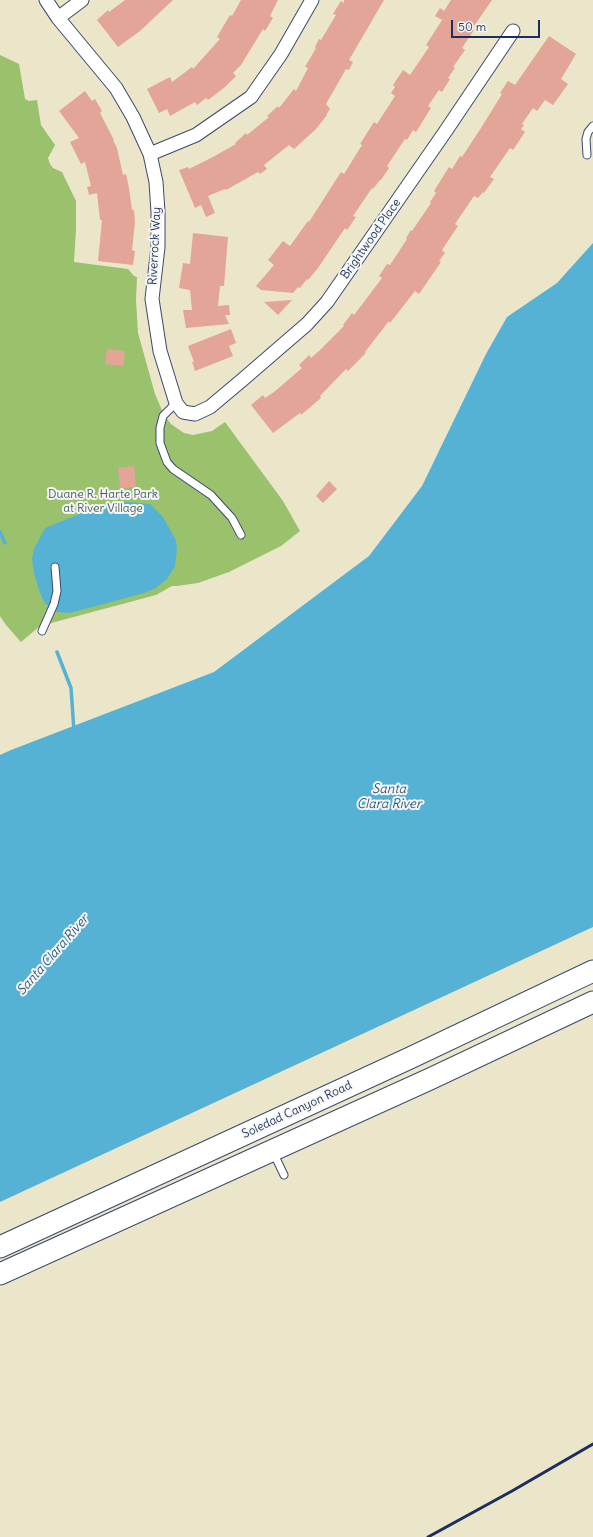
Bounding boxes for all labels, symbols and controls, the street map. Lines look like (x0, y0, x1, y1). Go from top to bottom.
scale bar (453, 12, 542, 38)
text: 50 m (458, 19, 486, 34)
street label: Brightwood Place (338, 196, 404, 282)
street label: Riverrock Way (146, 207, 164, 285)
park label: Duane R. Harte Park at River Village (48, 488, 158, 516)
water label: Santa Clara River (357, 781, 421, 812)
water label: Santa Clara River (14, 912, 92, 998)
street label: Soledad Canyon Road (240, 1078, 354, 1142)

